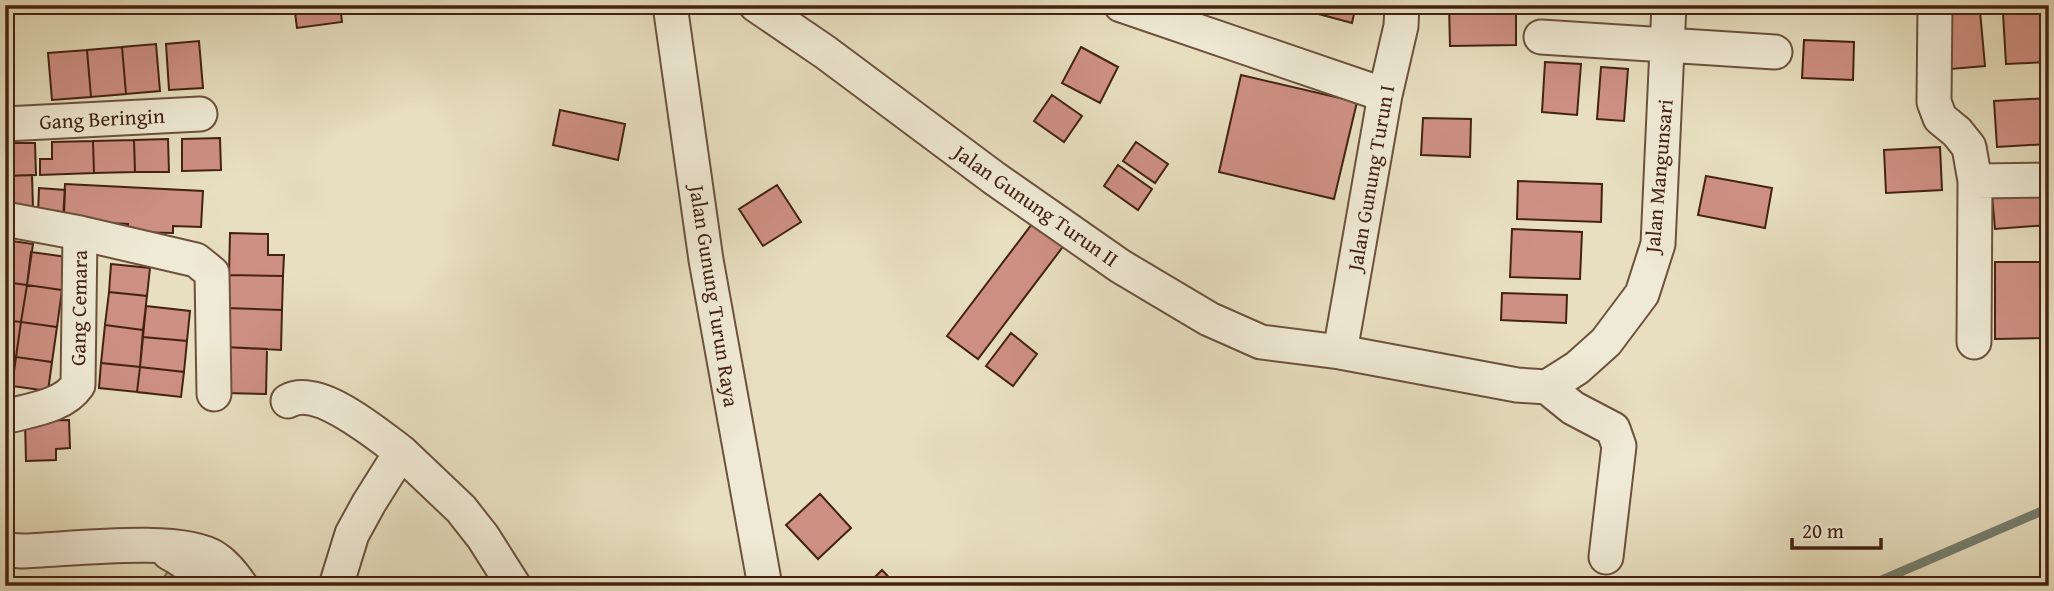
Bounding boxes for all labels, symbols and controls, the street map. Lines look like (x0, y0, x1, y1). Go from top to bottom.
street label: Jalan Gunung Turun I (1338, 82, 1402, 276)
street label: Jalan Mangunsari (1636, 98, 1681, 257)
street label: Gang Beringin (39, 100, 166, 137)
street label: Jalan Gunung Turun II (945, 135, 1125, 274)
street label: Jalan Gunung Turun Raya (681, 180, 747, 409)
street label: Gang Cemara (62, 250, 95, 366)
scale bar (1792, 507, 1881, 551)
text: 20 m (1802, 515, 1844, 546)

